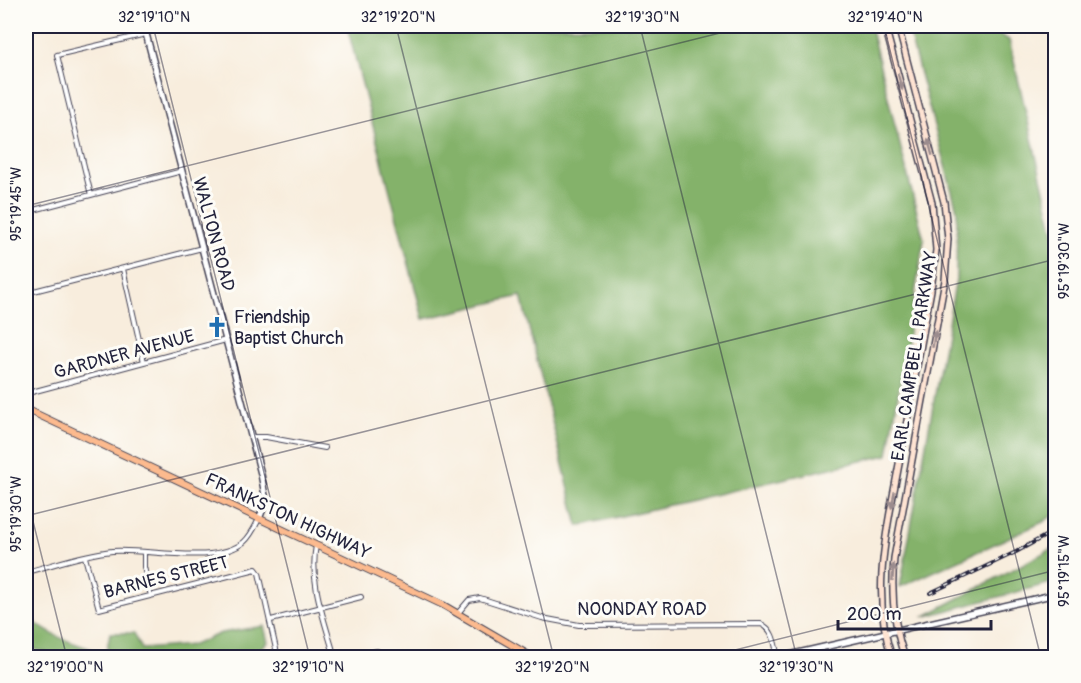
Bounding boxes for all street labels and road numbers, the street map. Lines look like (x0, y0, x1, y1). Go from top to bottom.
street label: WALTON ROAD (187, 175, 240, 294)
street label: EARL CAMPBELL PARKWAY (887, 249, 943, 463)
street label: GARDNER AVENUE (51, 325, 197, 384)
street label: FRANKSTON HIGHWAY (201, 468, 375, 565)
street label: BARNES STREET (101, 551, 231, 604)
street label: NOONDAY ROAD (577, 598, 707, 621)

